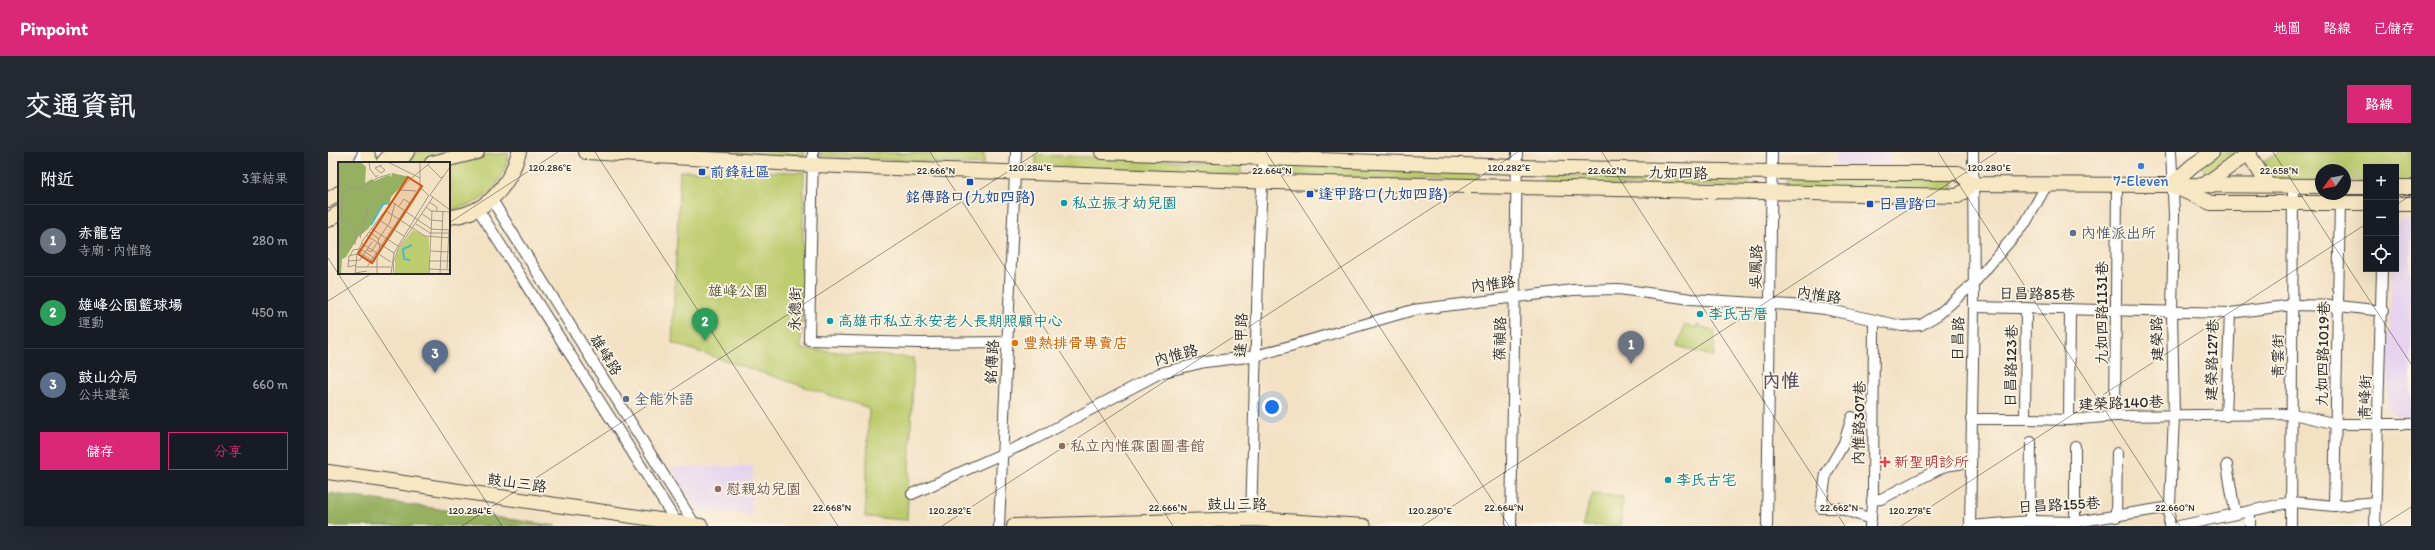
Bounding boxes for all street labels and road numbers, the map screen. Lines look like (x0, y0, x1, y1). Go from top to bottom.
street label: 九如四路 (1648, 163, 1708, 183)
street label: 吳鳳路 (1747, 244, 1765, 290)
street label: 九如四路1131巷 (2093, 261, 2111, 365)
street label: 內惟路 (1470, 272, 1516, 296)
street label: 內惟路 (1795, 283, 1843, 307)
street label: 日昌路85巷 (1999, 284, 2075, 304)
street label: 永德街 (786, 286, 804, 332)
street label: 九如四路1019巷 (2313, 301, 2333, 407)
street label: 逢甲路 (1231, 312, 1251, 358)
street label: 葆禎路 (1491, 316, 1509, 362)
street label: 日昌路 (1949, 316, 1967, 362)
street label: 建榮路 (2148, 316, 2166, 362)
street label: 建榮路127巷 (2202, 319, 2222, 401)
street label: 日昌路123巷 (2001, 324, 2021, 408)
street label: 雄峰路 (586, 331, 626, 379)
street label: 青雲街 (2269, 333, 2287, 379)
street label: 銘傳路 (982, 339, 1002, 385)
street label: 內惟路 (1152, 340, 1200, 370)
street label: 青峰街 (2355, 374, 2375, 420)
street label: 內惟路307巷 (1849, 380, 1869, 466)
street label: 建榮路140巷 (2078, 393, 2164, 413)
street label: 鼓山三路 (486, 470, 548, 496)
street label: 日昌路155巷 (2017, 494, 2101, 516)
street label: 鼓山三路 (1207, 495, 1267, 513)

